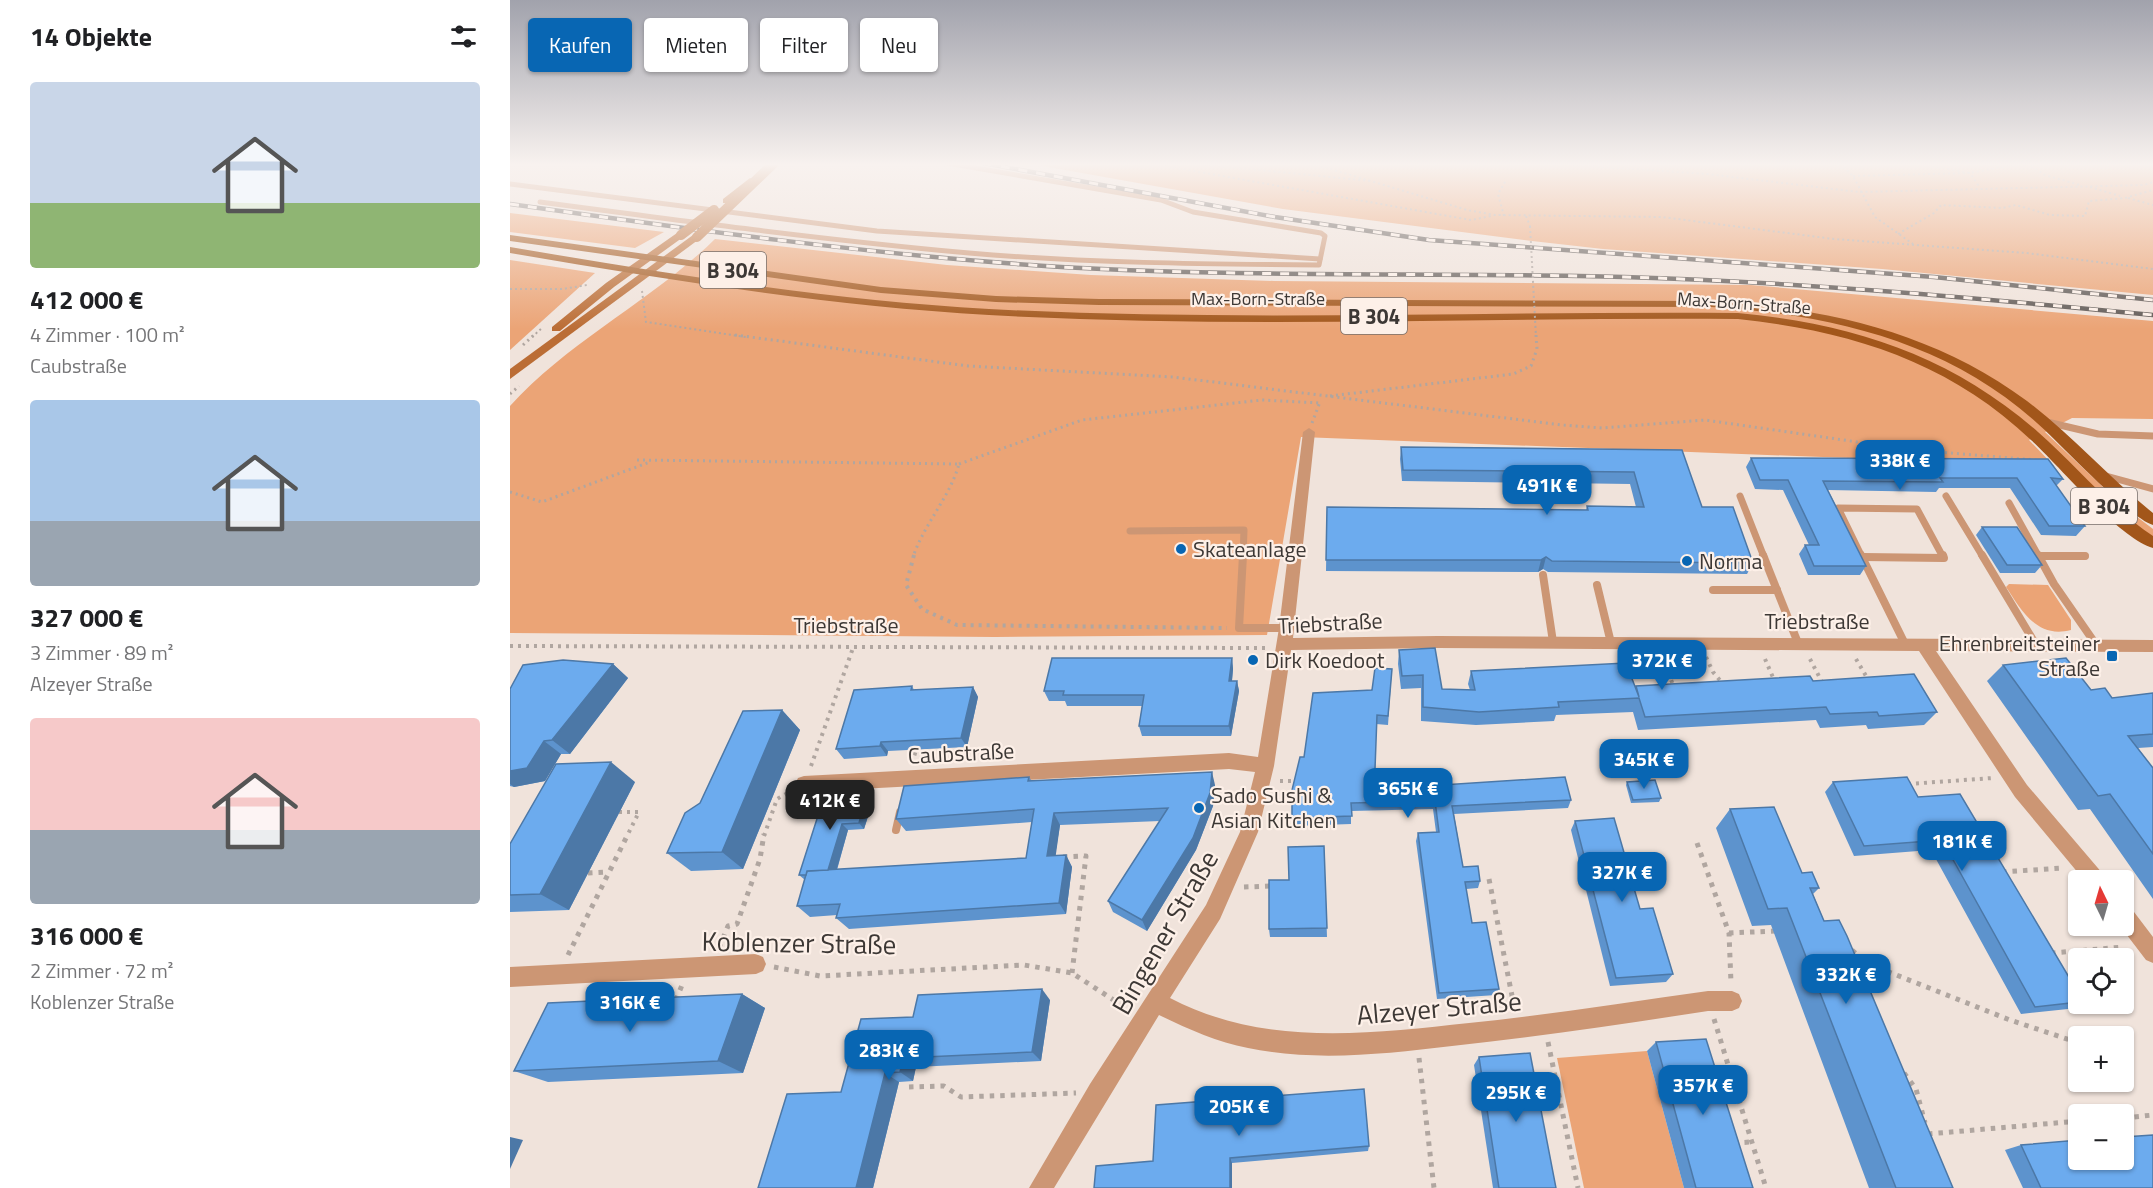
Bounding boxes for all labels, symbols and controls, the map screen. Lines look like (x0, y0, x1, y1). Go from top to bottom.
text: 14 Objekte (30, 17, 152, 56)
chip: Kaufen (528, 18, 632, 72)
chip: Mieten (644, 18, 748, 72)
chip: Filter (760, 18, 848, 72)
chip: Neu (860, 18, 938, 72)
icon: filters (447, 20, 480, 53)
icon: home (201, 121, 309, 229)
road number: B 304 (700, 252, 766, 288)
text: 412 000 € (30, 280, 143, 319)
street label: Max-Born-Straße (1191, 285, 1325, 312)
street label: Max-Born-Straße (1676, 285, 1812, 321)
road number: B 304 (1341, 298, 1407, 334)
text: 4 Zimmer · 100 m² (30, 319, 185, 350)
text: Caubstraße (30, 350, 127, 381)
icon: home (201, 439, 309, 547)
pin: 338K € (1851, 440, 1949, 491)
text: 338K € (1869, 444, 1931, 475)
pin: 491K € (1498, 465, 1596, 516)
text: 491K € (1516, 469, 1578, 500)
road number: B 304 (2071, 488, 2137, 524)
place label: Skateanlage (1193, 532, 1307, 566)
marker: Skateanlage (1174, 542, 1188, 556)
place label: Norma (1699, 544, 1762, 578)
marker: Norma (1680, 554, 1694, 568)
text: 327 000 € (30, 598, 143, 637)
street label: Triebstraße (1277, 603, 1383, 643)
street label: Triebstraße (1764, 604, 1870, 638)
street label: Triebstraße (793, 608, 899, 642)
place label: Ehrenbreitsteiner Straße (1939, 626, 2100, 685)
text: 3 Zimmer · 89 m² (30, 637, 173, 668)
pin: 372K € (1613, 640, 1711, 691)
place label: Dirk Koedoot (1265, 643, 1385, 677)
text: 372K € (1631, 644, 1693, 675)
marker: Ehrenbreitsteiner Straße (2105, 649, 2119, 663)
marker: Dirk Koedoot (1246, 653, 1260, 667)
text: Alzeyer Straße (30, 668, 153, 699)
street label: Caubstraße (907, 733, 1015, 773)
pin: 345K € (1595, 739, 1693, 790)
text: 345K € (1613, 743, 1675, 774)
icon: home (201, 757, 309, 865)
pin: 365K € (1359, 768, 1457, 819)
text: 365K € (1377, 772, 1439, 803)
place label: Sado Sushi & Asian Kitchen (1211, 778, 1336, 837)
pin: 412K € (781, 780, 879, 831)
text: 412K € (799, 784, 861, 815)
marker: Sado Sushi & Asian Kitchen (1192, 801, 1206, 815)
pin: 181K € (1913, 821, 2011, 872)
text: 181K € (1931, 825, 1993, 856)
street label: Bingener Straße (1100, 842, 1228, 1022)
pin: 327K € (1573, 852, 1671, 903)
text: 327K € (1591, 856, 1653, 887)
north arrow (2068, 870, 2134, 936)
map controls (2068, 870, 2134, 1170)
text: 316 000 € (30, 916, 143, 955)
street label: Koblenzer Straße (701, 920, 897, 964)
button: locate (2068, 948, 2134, 1014)
pin: 332K € (1797, 954, 1895, 1005)
text: 2 Zimmer · 72 m² (30, 955, 173, 986)
text: 332K € (1815, 958, 1877, 989)
street label: Alzeyer Straße (1355, 979, 1523, 1035)
pin: 316K € (581, 982, 679, 1033)
text: Koblenzer Straße (30, 986, 174, 1017)
text: 316K € (599, 986, 661, 1017)
button: + (2068, 1026, 2134, 1092)
pin: 283K € (840, 1030, 938, 1081)
text: 283K € (858, 1034, 920, 1065)
pin: 357K € (1654, 1065, 1752, 1116)
text: 357K € (1672, 1069, 1734, 1100)
pin: 295K € (1467, 1072, 1565, 1123)
text: 295K € (1485, 1076, 1547, 1107)
pin: 205K € (1190, 1086, 1288, 1137)
text: 205K € (1208, 1090, 1270, 1121)
button: − (2068, 1104, 2134, 1170)

